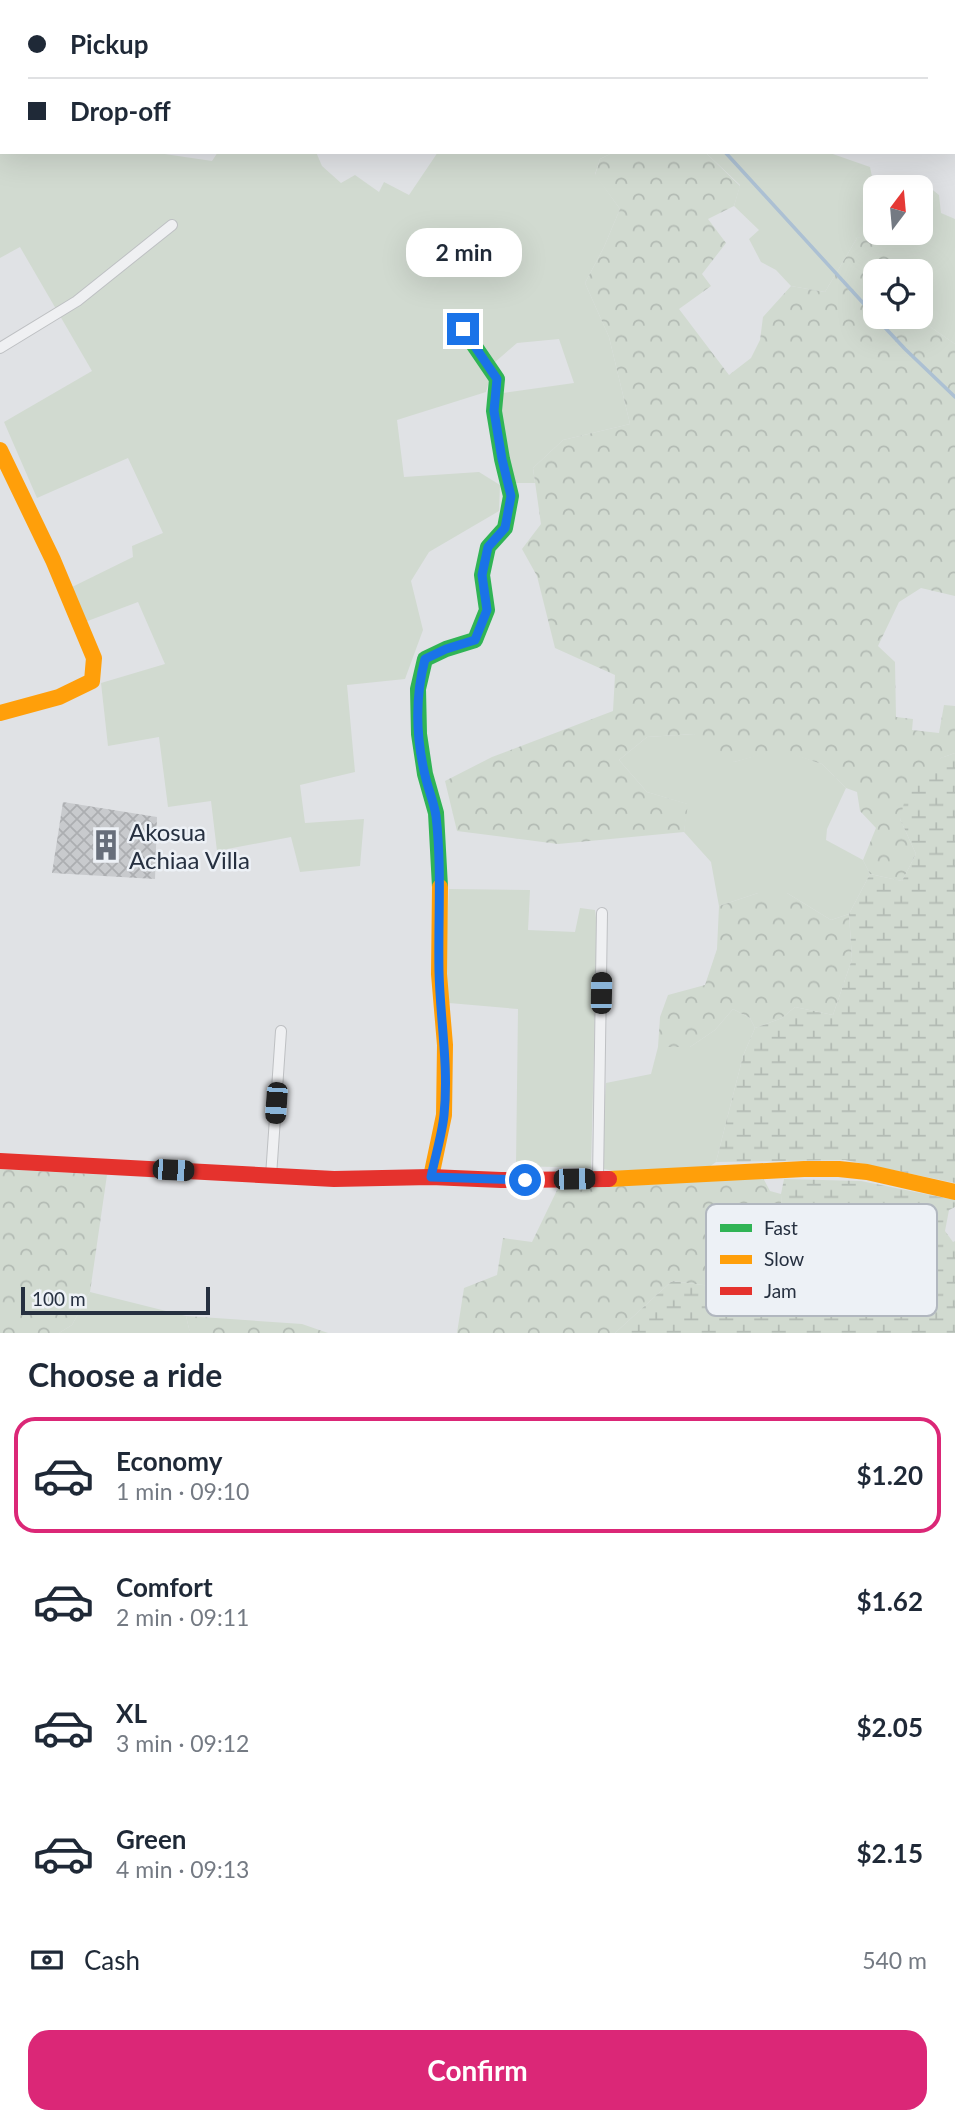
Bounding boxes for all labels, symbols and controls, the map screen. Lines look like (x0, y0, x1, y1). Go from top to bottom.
text: Pickup (70, 28, 149, 60)
text: Drop-off (70, 95, 171, 127)
north arrow (863, 175, 933, 245)
map controls (863, 175, 933, 329)
callout: 2 min (405, 228, 521, 276)
text: 2 min (435, 238, 493, 266)
button: locate (863, 259, 933, 329)
route end (447, 313, 479, 345)
place label: Akosua Achiaa Villa (129, 817, 250, 874)
building icon: Akosua Achiaa Villa (89, 828, 123, 862)
car (591, 972, 612, 1014)
car (265, 1081, 288, 1125)
car (152, 1158, 195, 1182)
route start (509, 1164, 541, 1196)
car (553, 1168, 596, 1190)
legend (706, 1204, 937, 1316)
text: Fast (764, 1216, 798, 1239)
text: Slow (764, 1247, 804, 1270)
text: Jam (764, 1279, 797, 1302)
scale bar (21, 1284, 210, 1316)
text: 100 m (32, 1287, 86, 1310)
text: Choose a ride (28, 1355, 222, 1394)
icon: car (32, 1444, 95, 1507)
text: Economy (116, 1445, 222, 1477)
text: $1.20 (857, 1459, 923, 1491)
text: 1 min · 09:10 (116, 1477, 249, 1505)
icon: car (32, 1570, 95, 1633)
text: Comfort (116, 1571, 213, 1603)
text: $1.62 (857, 1585, 923, 1617)
text: 2 min · 09:11 (116, 1603, 249, 1631)
icon: car (32, 1696, 95, 1759)
text: XL (116, 1697, 147, 1729)
text: $2.05 (857, 1711, 923, 1743)
text: 3 min · 09:12 (116, 1729, 249, 1757)
icon: car (32, 1822, 95, 1885)
text: Green (116, 1823, 186, 1855)
text: $2.15 (857, 1837, 923, 1869)
text: 4 min · 09:13 (116, 1855, 249, 1883)
icon: cash (28, 1941, 66, 1979)
text: Cash (84, 1944, 140, 1976)
text: 540 m (862, 1946, 927, 1974)
button: Confirm (28, 2030, 927, 2110)

